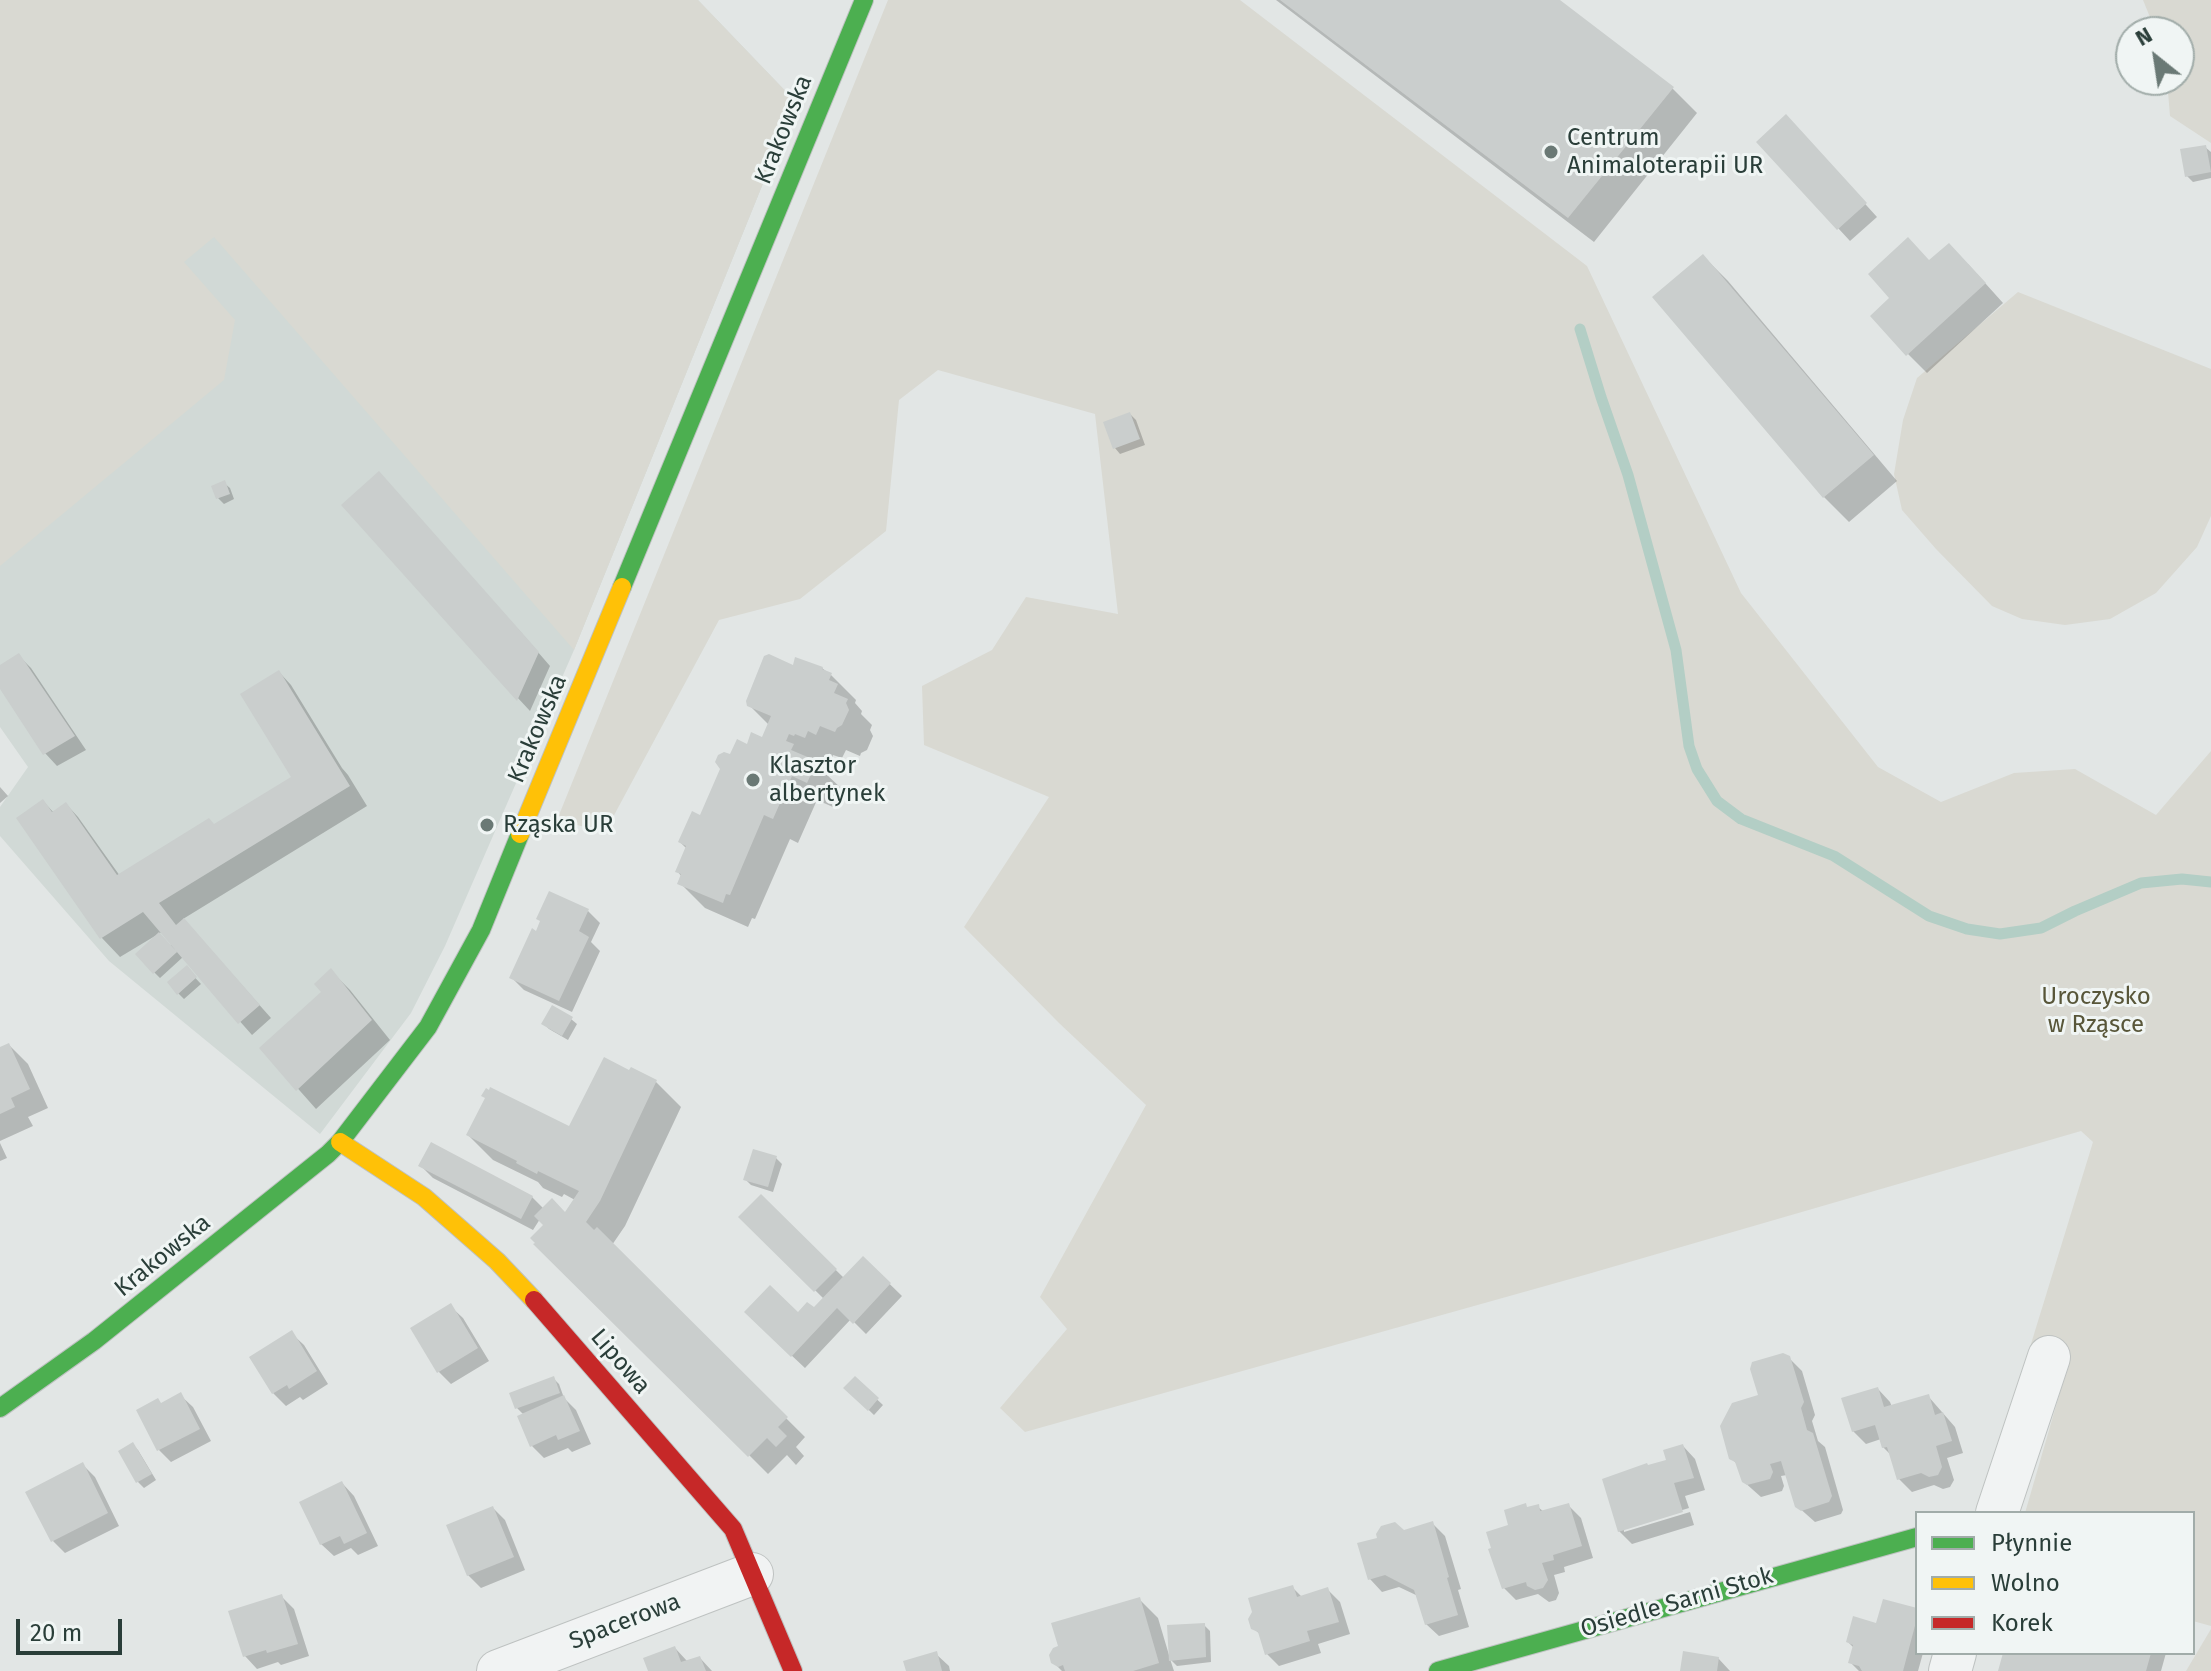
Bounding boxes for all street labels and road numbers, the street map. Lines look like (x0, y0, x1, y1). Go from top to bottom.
street label: Krakowska (749, 71, 819, 189)
street label: Krakowska (502, 670, 574, 788)
street label: Krakowska (109, 1209, 217, 1303)
street label: Lipowa (584, 1324, 656, 1400)
street label: Osiedle Sarni Stok (1578, 1562, 1776, 1644)
street label: Spacerowa (565, 1588, 685, 1656)

